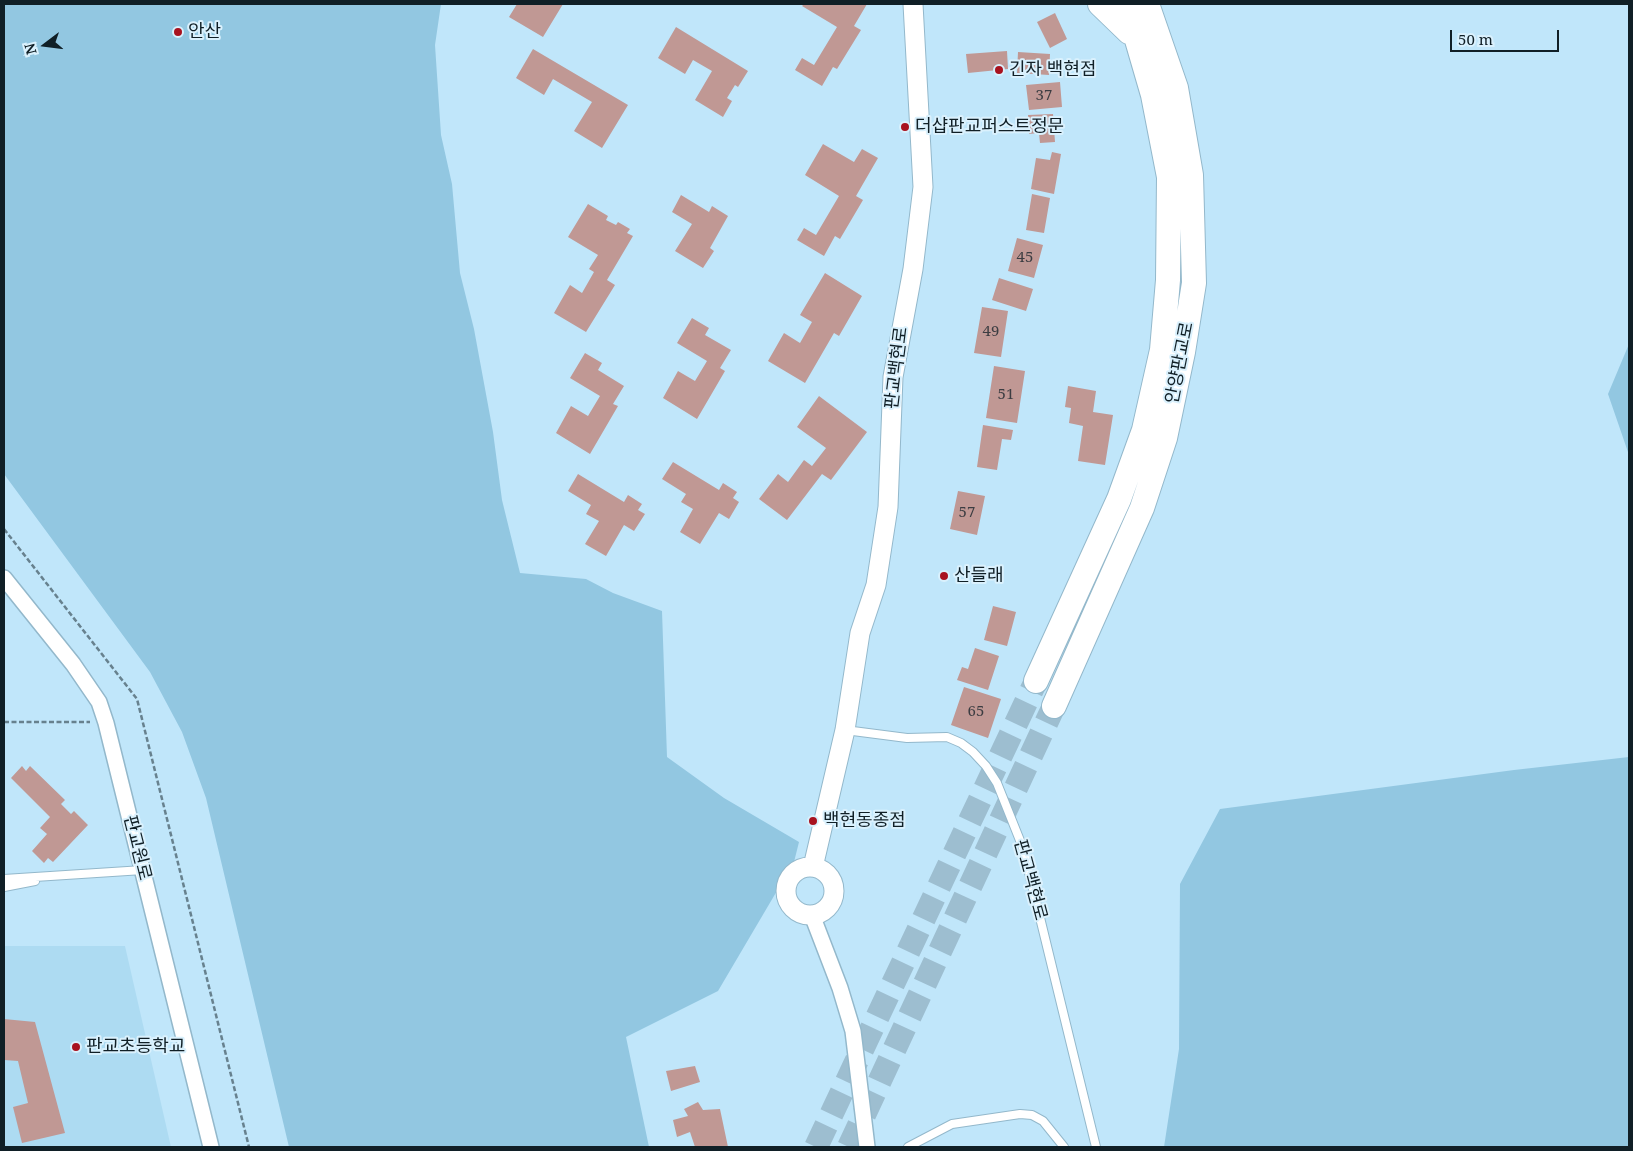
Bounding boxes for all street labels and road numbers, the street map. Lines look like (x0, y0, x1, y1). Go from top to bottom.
street label: 안양판교로 (1161, 320, 1199, 406)
street label: 판교백현로 (881, 326, 913, 410)
street label: 판교원로 (119, 813, 155, 883)
street label: 판교백현로 (1009, 837, 1051, 923)

